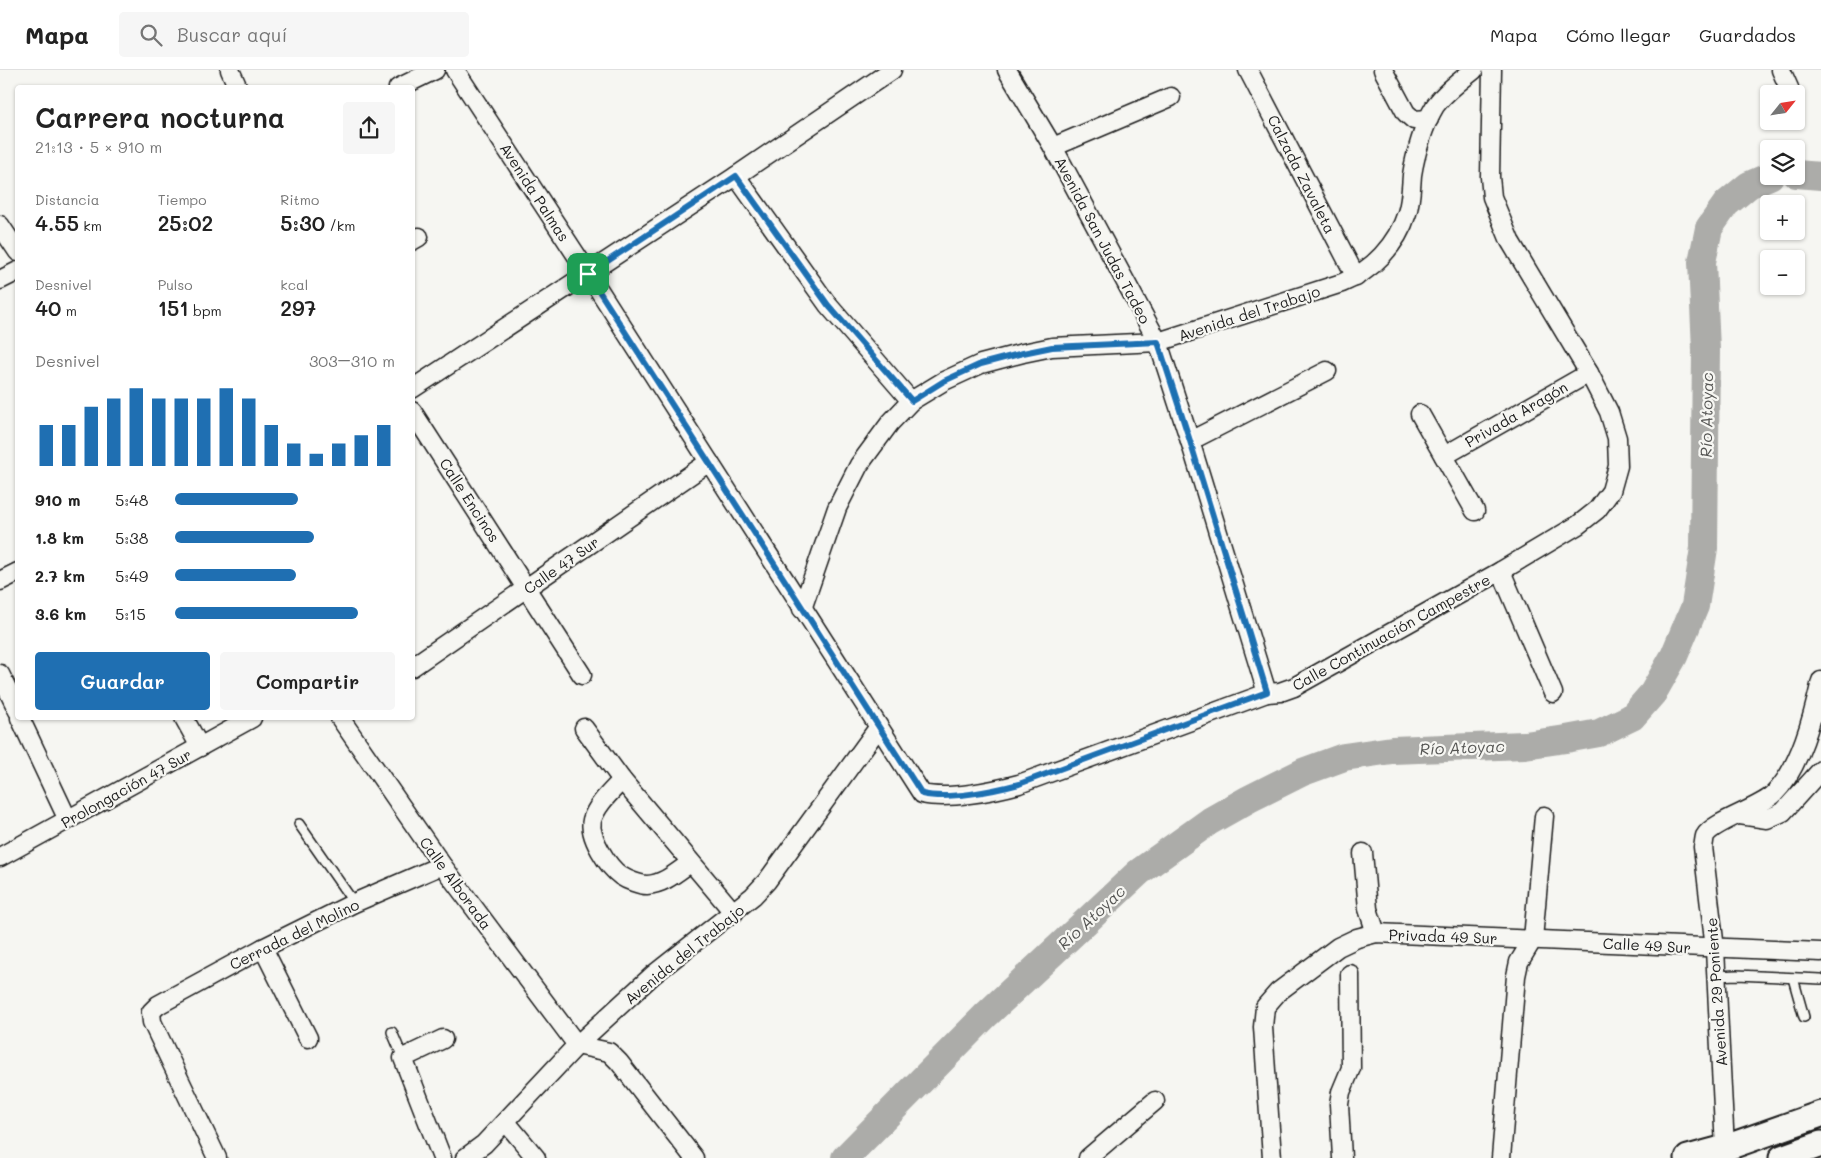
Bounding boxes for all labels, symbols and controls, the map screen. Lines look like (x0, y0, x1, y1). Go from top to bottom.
search box (119, 12, 469, 57)
text: Mapa (25, 19, 89, 50)
icon: search (137, 21, 165, 49)
text: Buscar aquí (177, 22, 287, 47)
text: Mapa (1490, 23, 1538, 47)
text: Cómo llegar (1566, 23, 1671, 47)
text: Guardados (1699, 23, 1796, 47)
north arrow (1760, 85, 1805, 130)
map controls (1760, 85, 1805, 295)
text: Carrera nocturna (35, 99, 285, 135)
button: share (343, 102, 395, 154)
street label: Calzada Zavaleta (1263, 111, 1341, 237)
text: 21:13 · 5 × 910 m (35, 136, 162, 157)
street label: Avenida Palmas (496, 139, 574, 245)
button: layers (1760, 140, 1805, 185)
street label: Avenida San Judas Tadeo (1050, 153, 1156, 327)
text: Distancia (35, 190, 100, 209)
text: Tiempo (158, 190, 207, 209)
text: Ritmo (280, 190, 319, 209)
button: + (1760, 195, 1805, 240)
text: 4.55 (35, 209, 79, 236)
text: 25:02 (158, 209, 213, 236)
text: 5:30 (280, 209, 325, 236)
text: km (79, 216, 102, 235)
text: /km (325, 216, 355, 235)
button: − (1760, 250, 1805, 295)
pin (567, 253, 609, 295)
icon: arrive (574, 260, 602, 288)
text: Desnivel (35, 275, 92, 294)
text: Pulso (158, 275, 193, 294)
text: kcal (280, 275, 308, 294)
street label: Avenida del Trabajo (1175, 281, 1323, 345)
text: 40 (35, 294, 61, 321)
text: 151 (158, 294, 189, 321)
text: 297 (280, 294, 316, 321)
text: m (61, 301, 77, 320)
text: bpm (189, 301, 222, 320)
text: Desnivel (35, 350, 100, 371)
text: 303–310 m (309, 350, 395, 371)
water label: Río Atoyac (1695, 372, 1717, 458)
street label: Privada Aragón (1461, 376, 1571, 452)
street label: Calle Encinos (435, 454, 505, 546)
text: 910 m (35, 489, 80, 510)
text: 5:48 (115, 489, 148, 510)
text: 1.8 km (35, 527, 84, 548)
text: 5:38 (115, 527, 148, 548)
street label: Calle 47 Sur (519, 532, 603, 598)
text: 2.7 km (35, 565, 85, 586)
text: 5:49 (115, 565, 148, 586)
street label: Calle Continuación Campestre (1288, 569, 1494, 695)
text: 3.6 km (35, 603, 86, 624)
text: 5:15 (115, 603, 146, 624)
button: Guardar (35, 652, 210, 710)
button: Compartir (220, 652, 395, 710)
water label: Río Atoyac (1419, 735, 1505, 759)
street label: Prolongación 47 Sur (57, 744, 195, 832)
street label: Calle Alborada (416, 833, 496, 933)
water label: Río Atoyac (1053, 880, 1129, 954)
street label: Cerrada del Molino (226, 894, 362, 974)
street label: Avenida del Trabajo (620, 900, 748, 1008)
street label: Avenida 29 Poniente (1701, 917, 1731, 1067)
street label: Privada 49 Sur (1388, 924, 1498, 948)
street label: Calle 49 Sur (1602, 933, 1692, 957)

